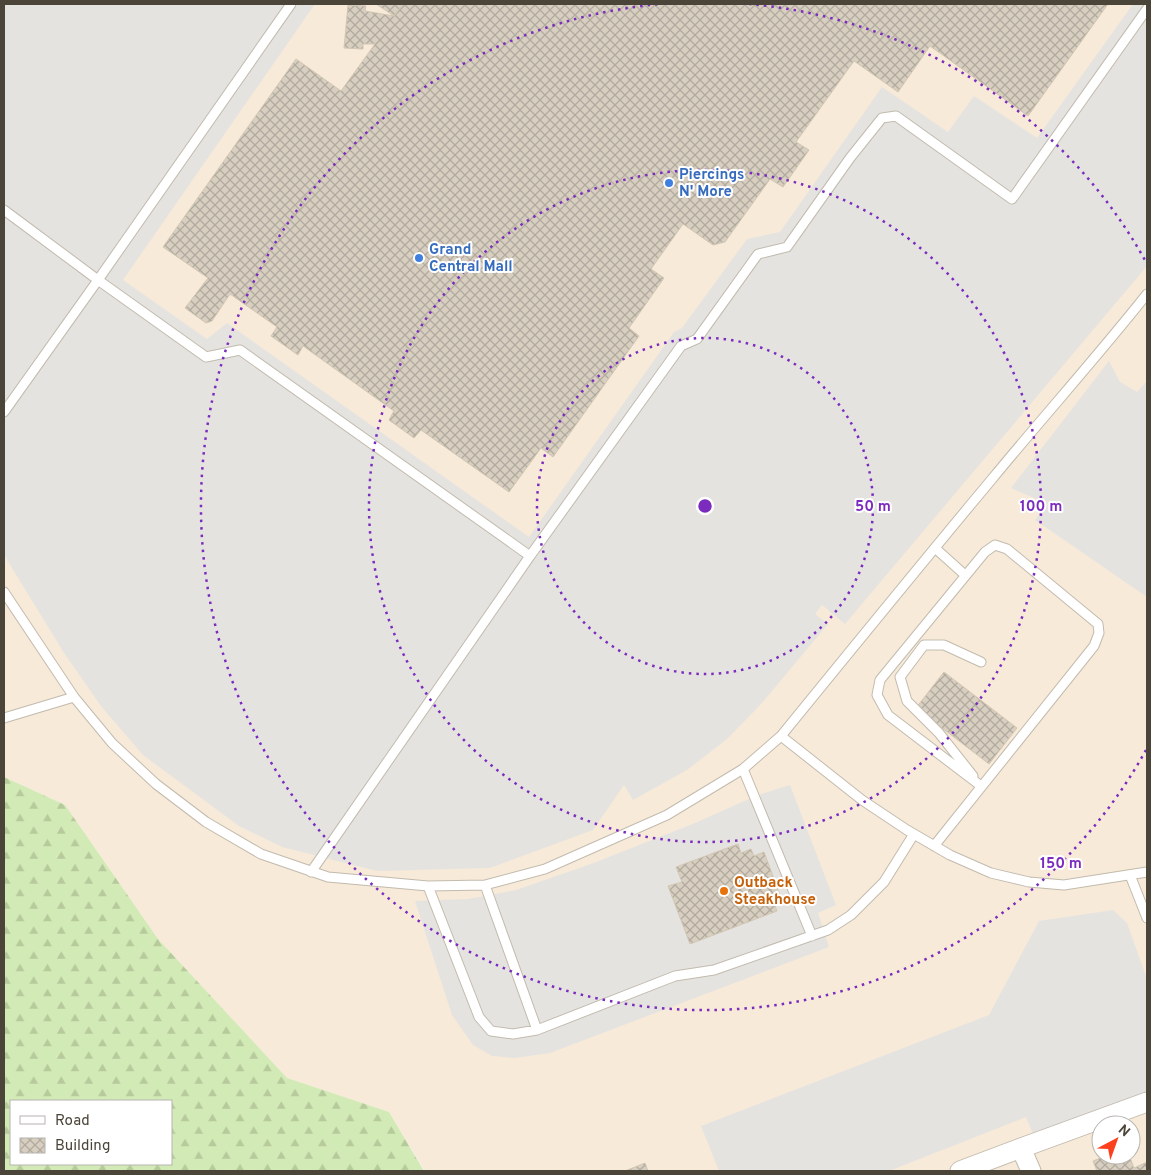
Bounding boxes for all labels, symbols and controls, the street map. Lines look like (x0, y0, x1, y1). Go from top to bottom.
place label: Piercings N' More (679, 166, 744, 202)
marker: Piercings N' More (663, 177, 675, 189)
place label: Grand Central Mall (429, 241, 513, 277)
marker: Grand Central Mall (413, 252, 425, 264)
centre of rings (696, 497, 714, 515)
text: 50 m (855, 498, 891, 517)
text: 100 m (1020, 498, 1062, 517)
text: 150 m (1040, 855, 1082, 874)
place label: Outback Steakhouse (734, 874, 816, 910)
marker: Outback Steakhouse (718, 885, 730, 897)
legend (10, 1100, 172, 1165)
text: Road (55, 1112, 90, 1131)
north arrow (1091, 1115, 1141, 1165)
text: N (1114, 1122, 1133, 1141)
text: Building (55, 1137, 110, 1156)

